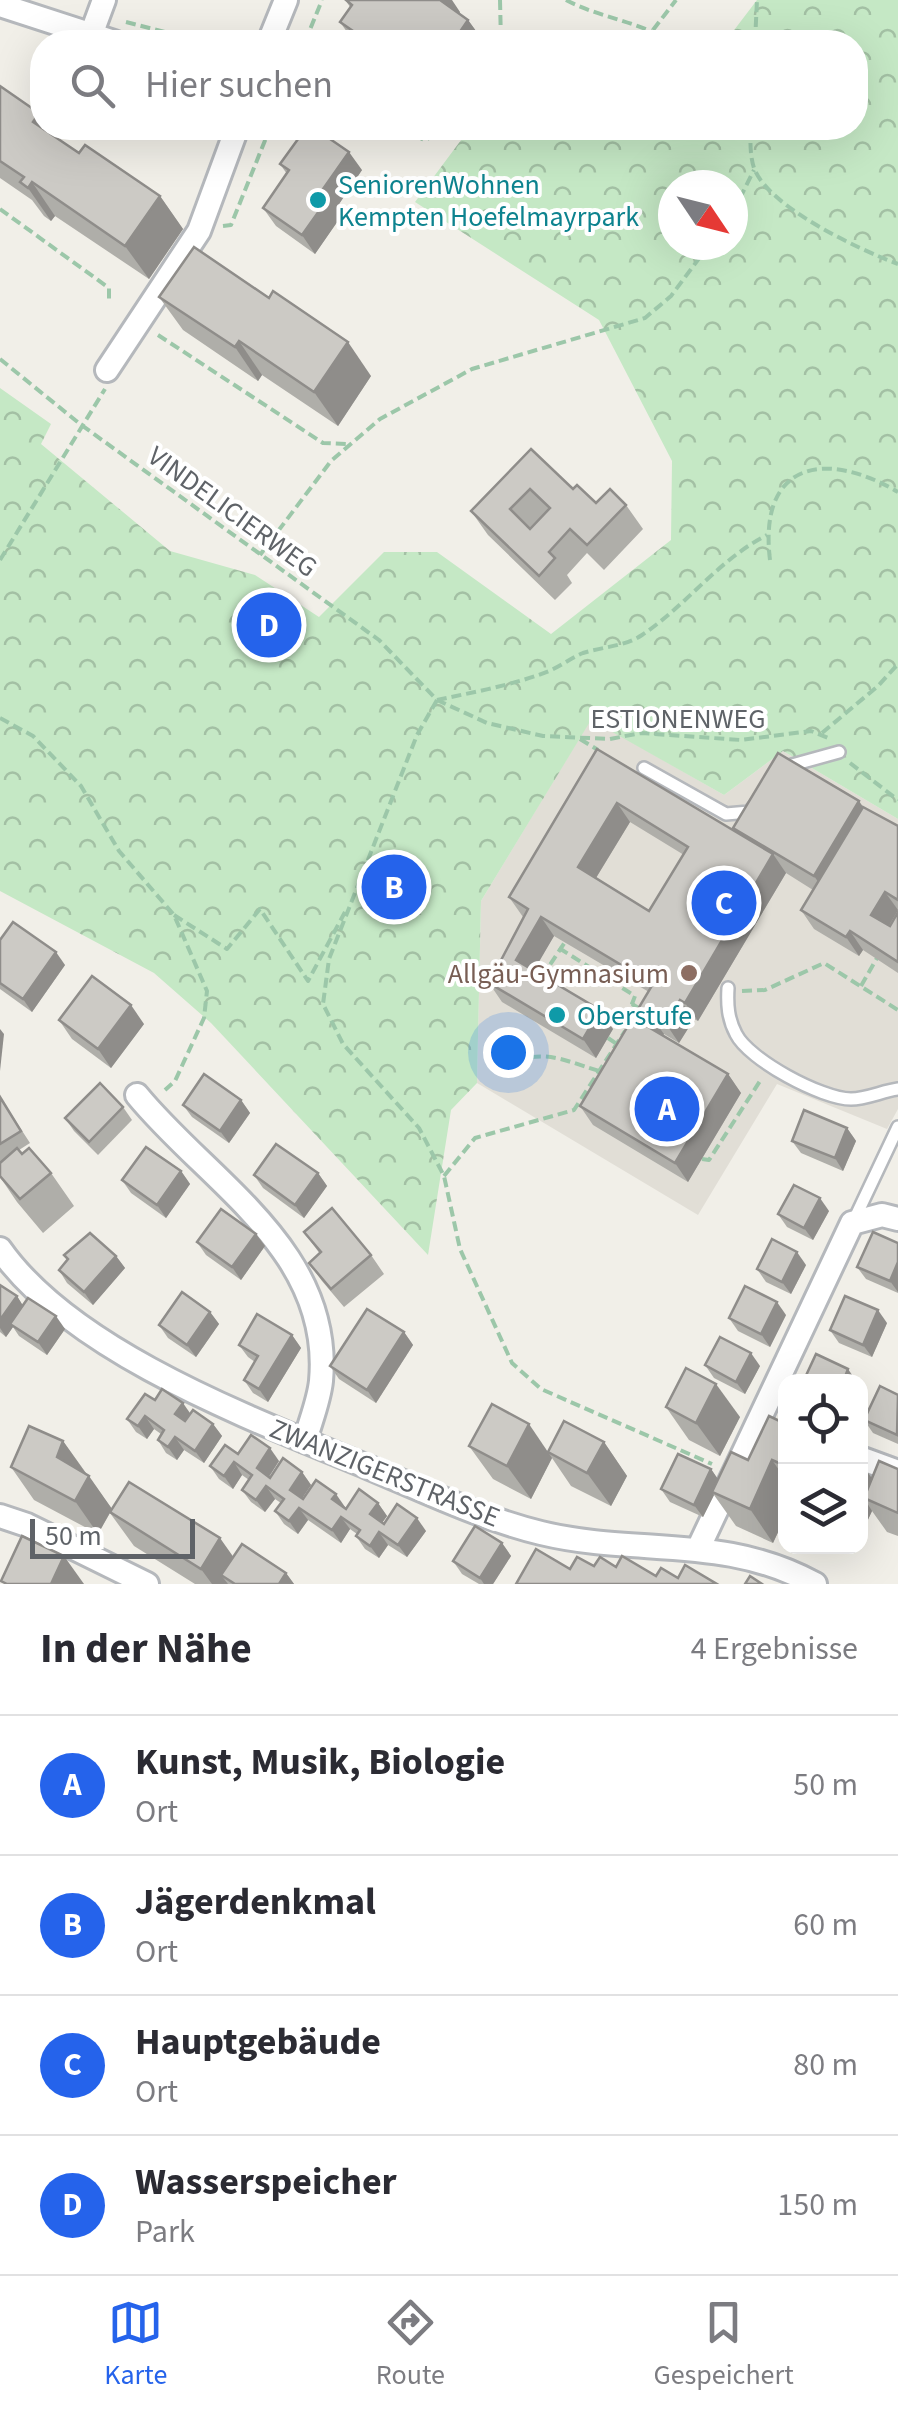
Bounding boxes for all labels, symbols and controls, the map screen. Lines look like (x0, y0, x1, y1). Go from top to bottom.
search box (30, 30, 868, 140)
icon: search (65, 58, 120, 113)
text: Hier suchen (145, 58, 333, 112)
place label: SeniorenWohnen Kempten Hoefelmayrpark (338, 165, 639, 237)
north arrow (658, 170, 748, 260)
marker: SeniorenWohnen Kempten Hoefelmayrpark (307, 189, 329, 211)
street label: VINDELICIERWEG (139, 437, 326, 587)
pin: D (236, 588, 302, 662)
street label: ESTIONENWEG (590, 699, 766, 739)
pin: B (362, 850, 426, 924)
pin: C (692, 866, 756, 940)
place label: Allgäu-Gymnasium (448, 954, 669, 994)
marker: Allgäu-Gymnasium (678, 962, 700, 984)
place label: Oberstufe (577, 996, 692, 1036)
marker: Oberstufe (546, 1004, 568, 1026)
your location (483, 1027, 534, 1078)
pin: A (634, 1072, 700, 1146)
map controls (778, 1374, 868, 1554)
button: locate (778, 1374, 868, 1464)
street label: ZWANZIGERSTRASSE (264, 1408, 506, 1537)
button: layers (778, 1464, 868, 1554)
scale bar (30, 1514, 195, 1558)
text: 50 m (45, 1516, 102, 1556)
text: In der Nähe (40, 1619, 252, 1679)
text: 4 Ergebnisse (691, 1626, 858, 1672)
text: Kunst, Musik, Biologie (135, 1735, 505, 1789)
text: A (63, 1762, 82, 1808)
text: 50 m (793, 1762, 858, 1808)
text: Ort (135, 1789, 178, 1835)
text: Jägerdenkmal (135, 1875, 376, 1929)
text: B (63, 1902, 82, 1948)
text: 60 m (793, 1902, 858, 1948)
text: Ort (135, 1929, 178, 1975)
text: Hauptgebäude (135, 2015, 381, 2069)
text: C (63, 2042, 82, 2088)
text: 80 m (793, 2042, 858, 2088)
text: Ort (135, 2069, 178, 2115)
text: Wasserspeicher (135, 2155, 397, 2209)
text: D (62, 2182, 83, 2228)
text: 150 m (777, 2182, 858, 2228)
text: Park (135, 2209, 195, 2255)
tab: Karte (104, 2295, 167, 2395)
tab: Route (376, 2295, 445, 2395)
tab: Gespeichert (653, 2295, 794, 2395)

